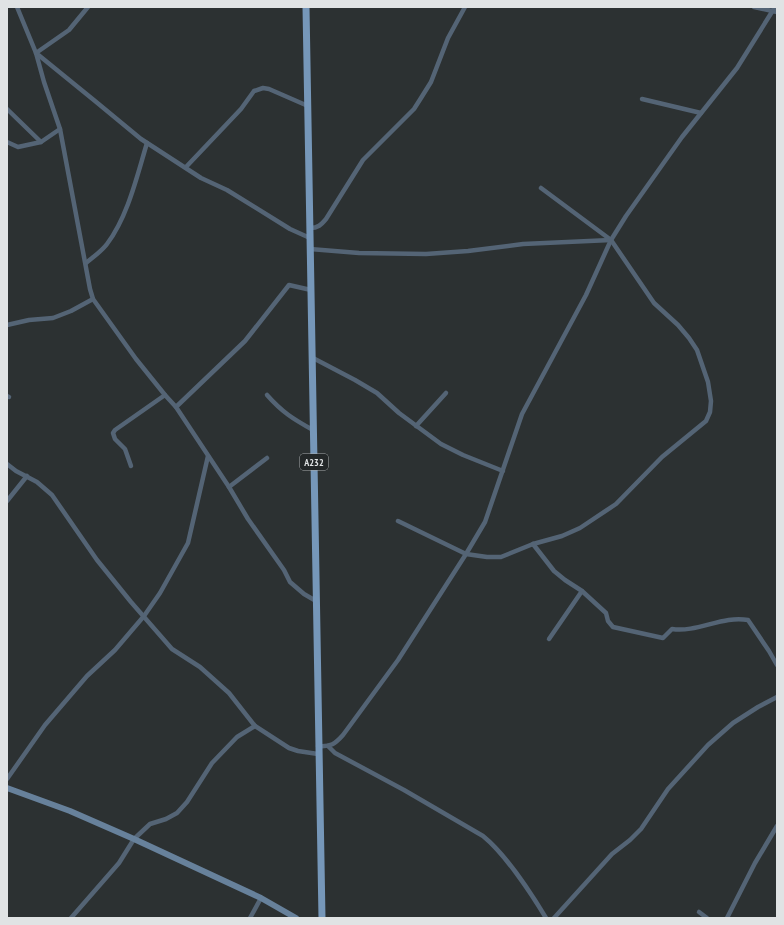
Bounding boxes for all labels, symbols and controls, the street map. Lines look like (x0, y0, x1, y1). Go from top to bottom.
road number: A232 (300, 454, 328, 470)

